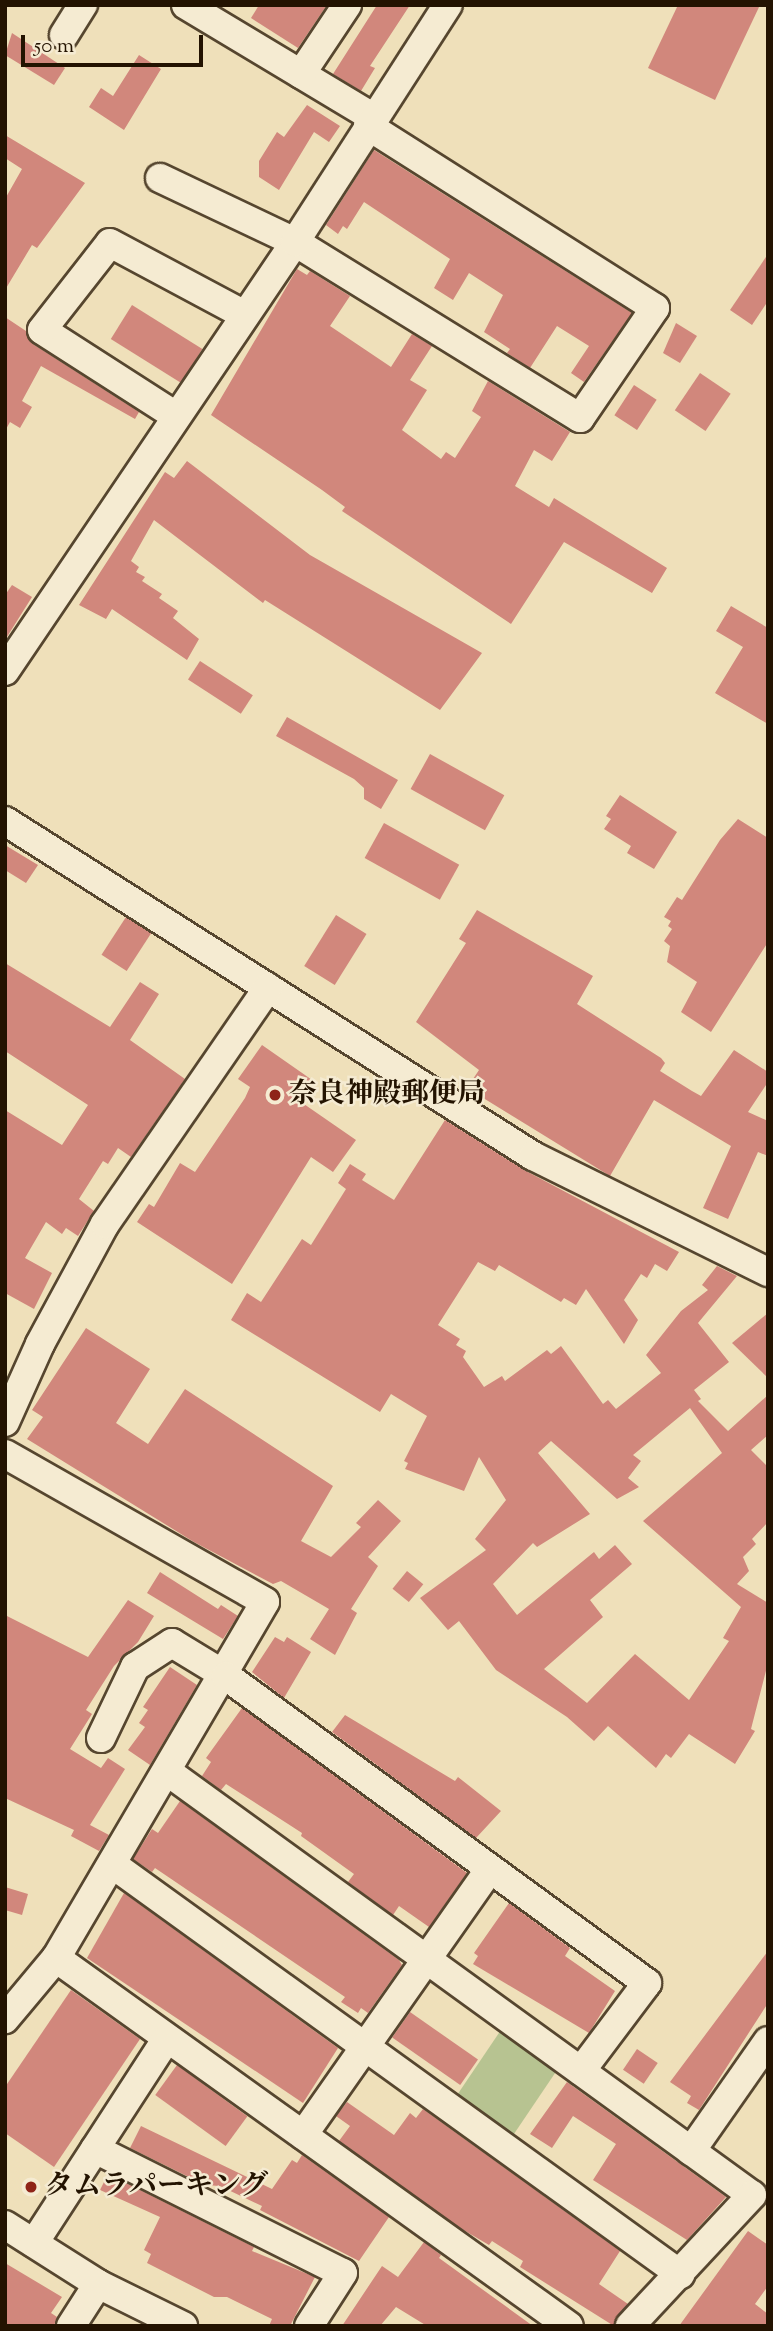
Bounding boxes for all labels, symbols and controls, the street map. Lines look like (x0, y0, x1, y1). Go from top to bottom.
scale bar (24, 21, 206, 65)
text: 50 m (34, 32, 74, 62)
place label: 奈良神殿郵便局 (289, 1078, 485, 1112)
marker: 奈良神殿郵便局 (267, 1087, 283, 1103)
place label: タムラパーキング (45, 2170, 269, 2204)
marker: タムラパーキング (23, 2179, 39, 2195)

